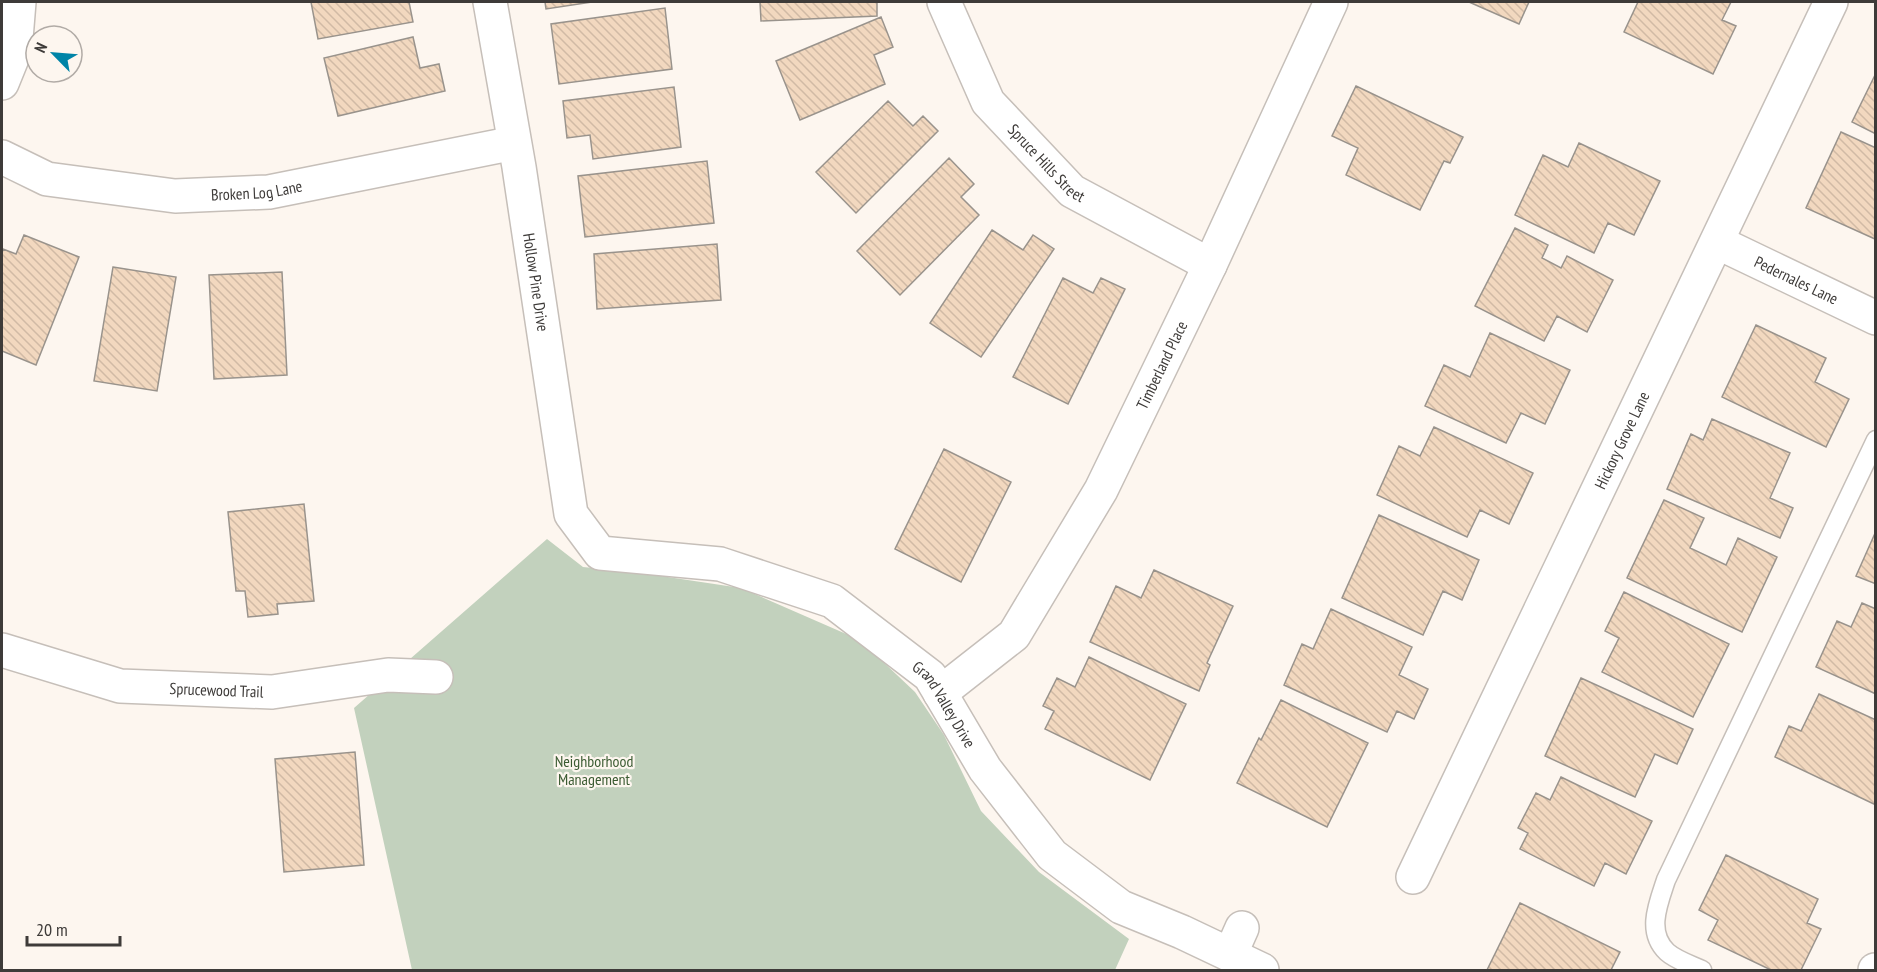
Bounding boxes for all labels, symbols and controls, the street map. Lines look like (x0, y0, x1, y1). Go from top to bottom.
north arrow (24, 24, 84, 84)
text: N (30, 40, 51, 56)
street label: Spruce Hills Street (1004, 120, 1089, 206)
street label: Broken Log Lane (211, 176, 304, 204)
street label: Hollow Pine Drive (519, 232, 553, 333)
street label: Pedernales Lane (1751, 251, 1841, 308)
street label: Timberland Place (1132, 317, 1191, 413)
street label: Hickory Grove Lane (1590, 388, 1653, 492)
street label: Grand Valley Drive (909, 656, 980, 751)
street label: Sprucewood Trail (169, 678, 264, 702)
park label: Neighborhood Management (555, 751, 633, 789)
scale bar (27, 909, 120, 947)
text: 20 m (36, 918, 68, 941)

